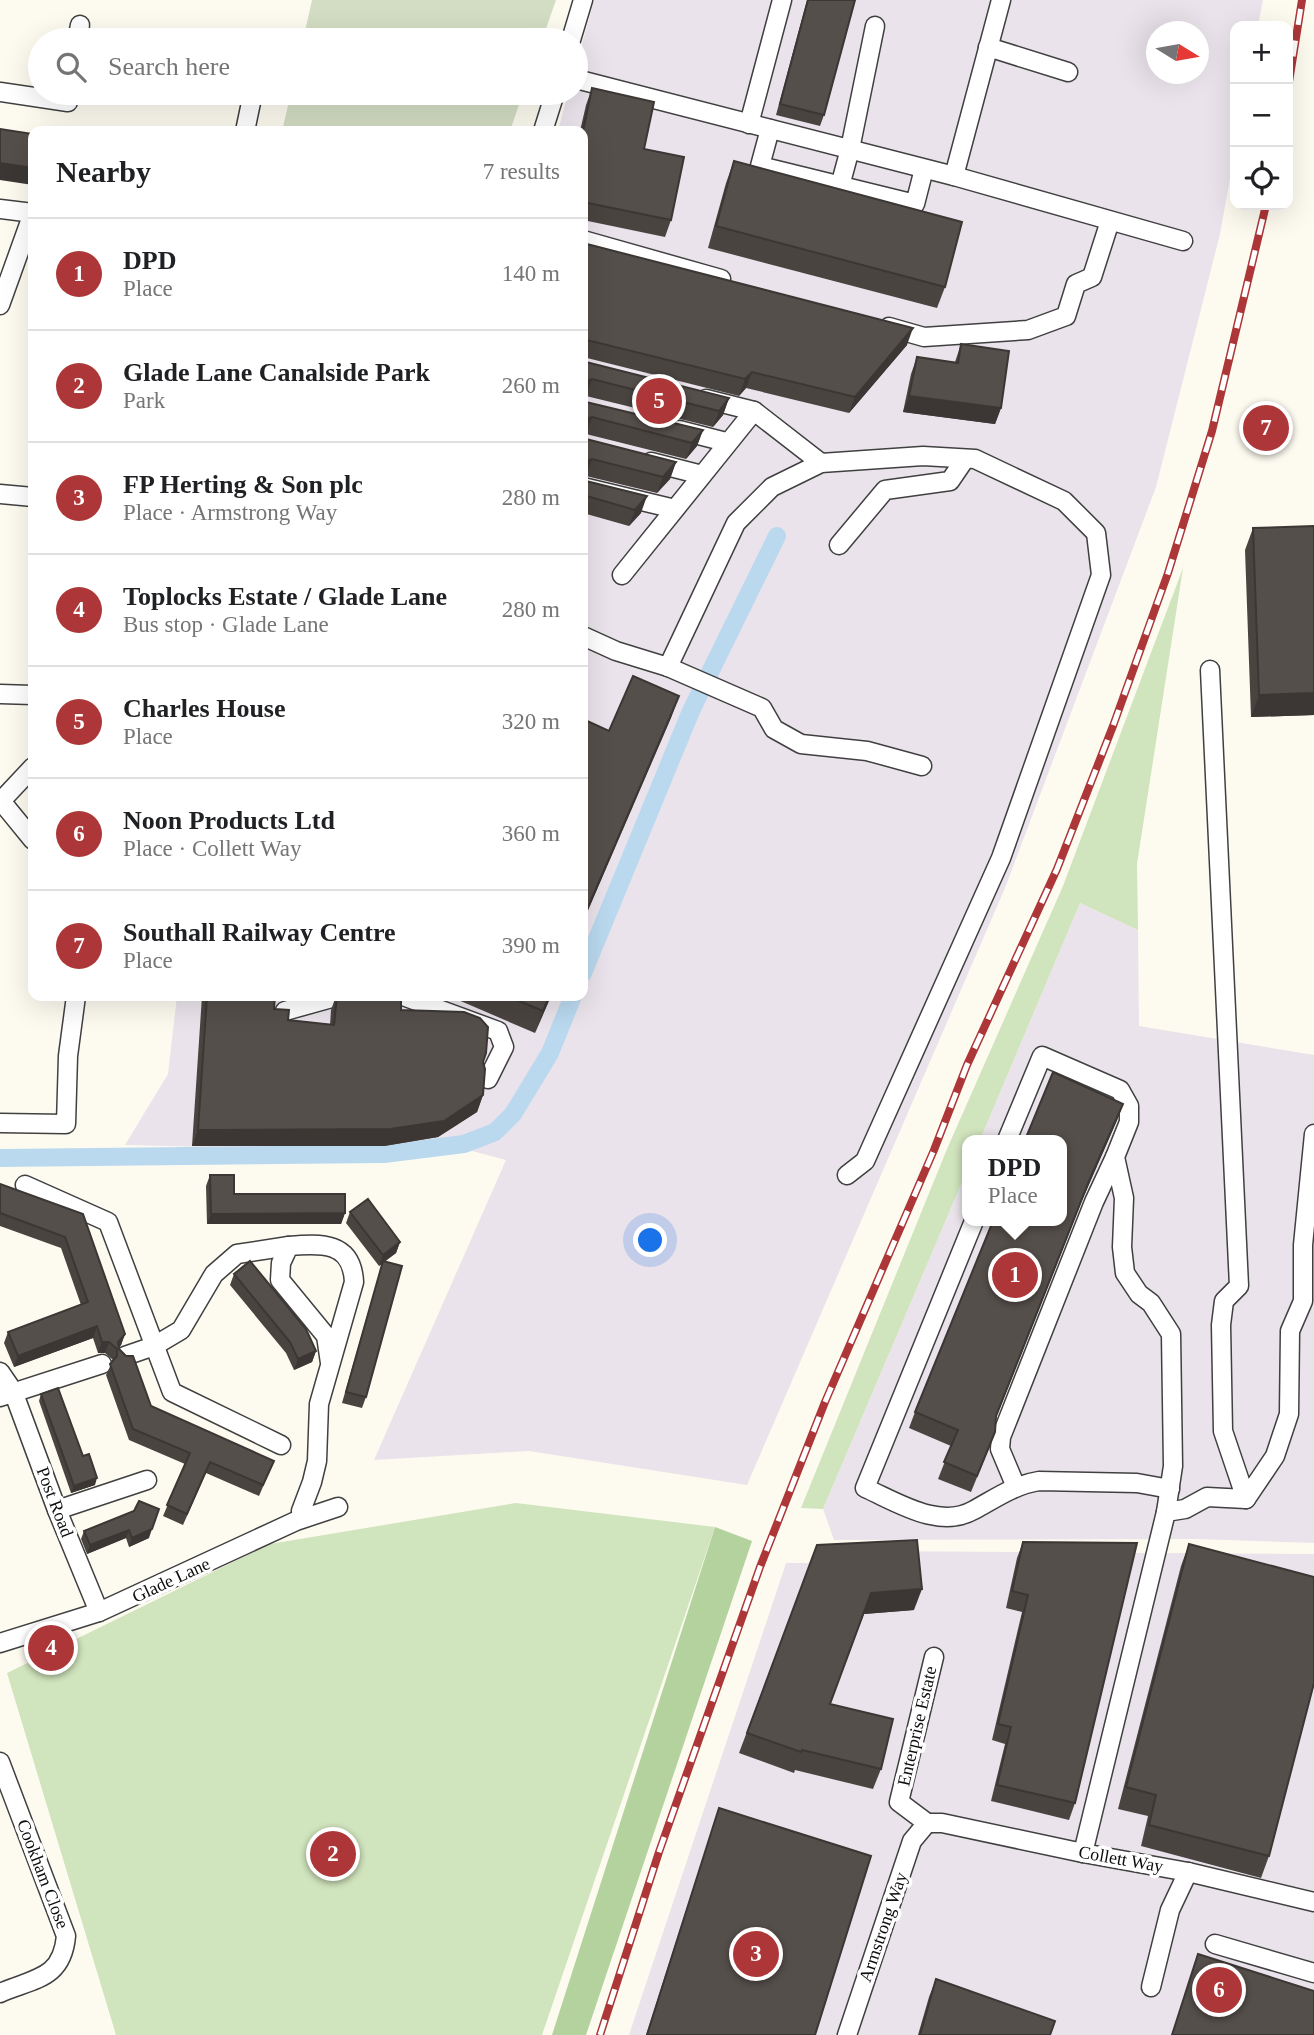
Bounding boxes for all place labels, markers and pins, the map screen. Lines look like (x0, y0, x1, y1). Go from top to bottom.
pin: 5 (636, 375, 682, 427)
pin: 7 (1243, 402, 1289, 454)
pin: 1 (992, 1249, 1038, 1301)
pin: 4 (28, 1622, 74, 1674)
pin: 2 (310, 1828, 356, 1880)
pin: 3 (733, 1928, 779, 1980)
pin: 6 (1196, 1964, 1242, 2016)

